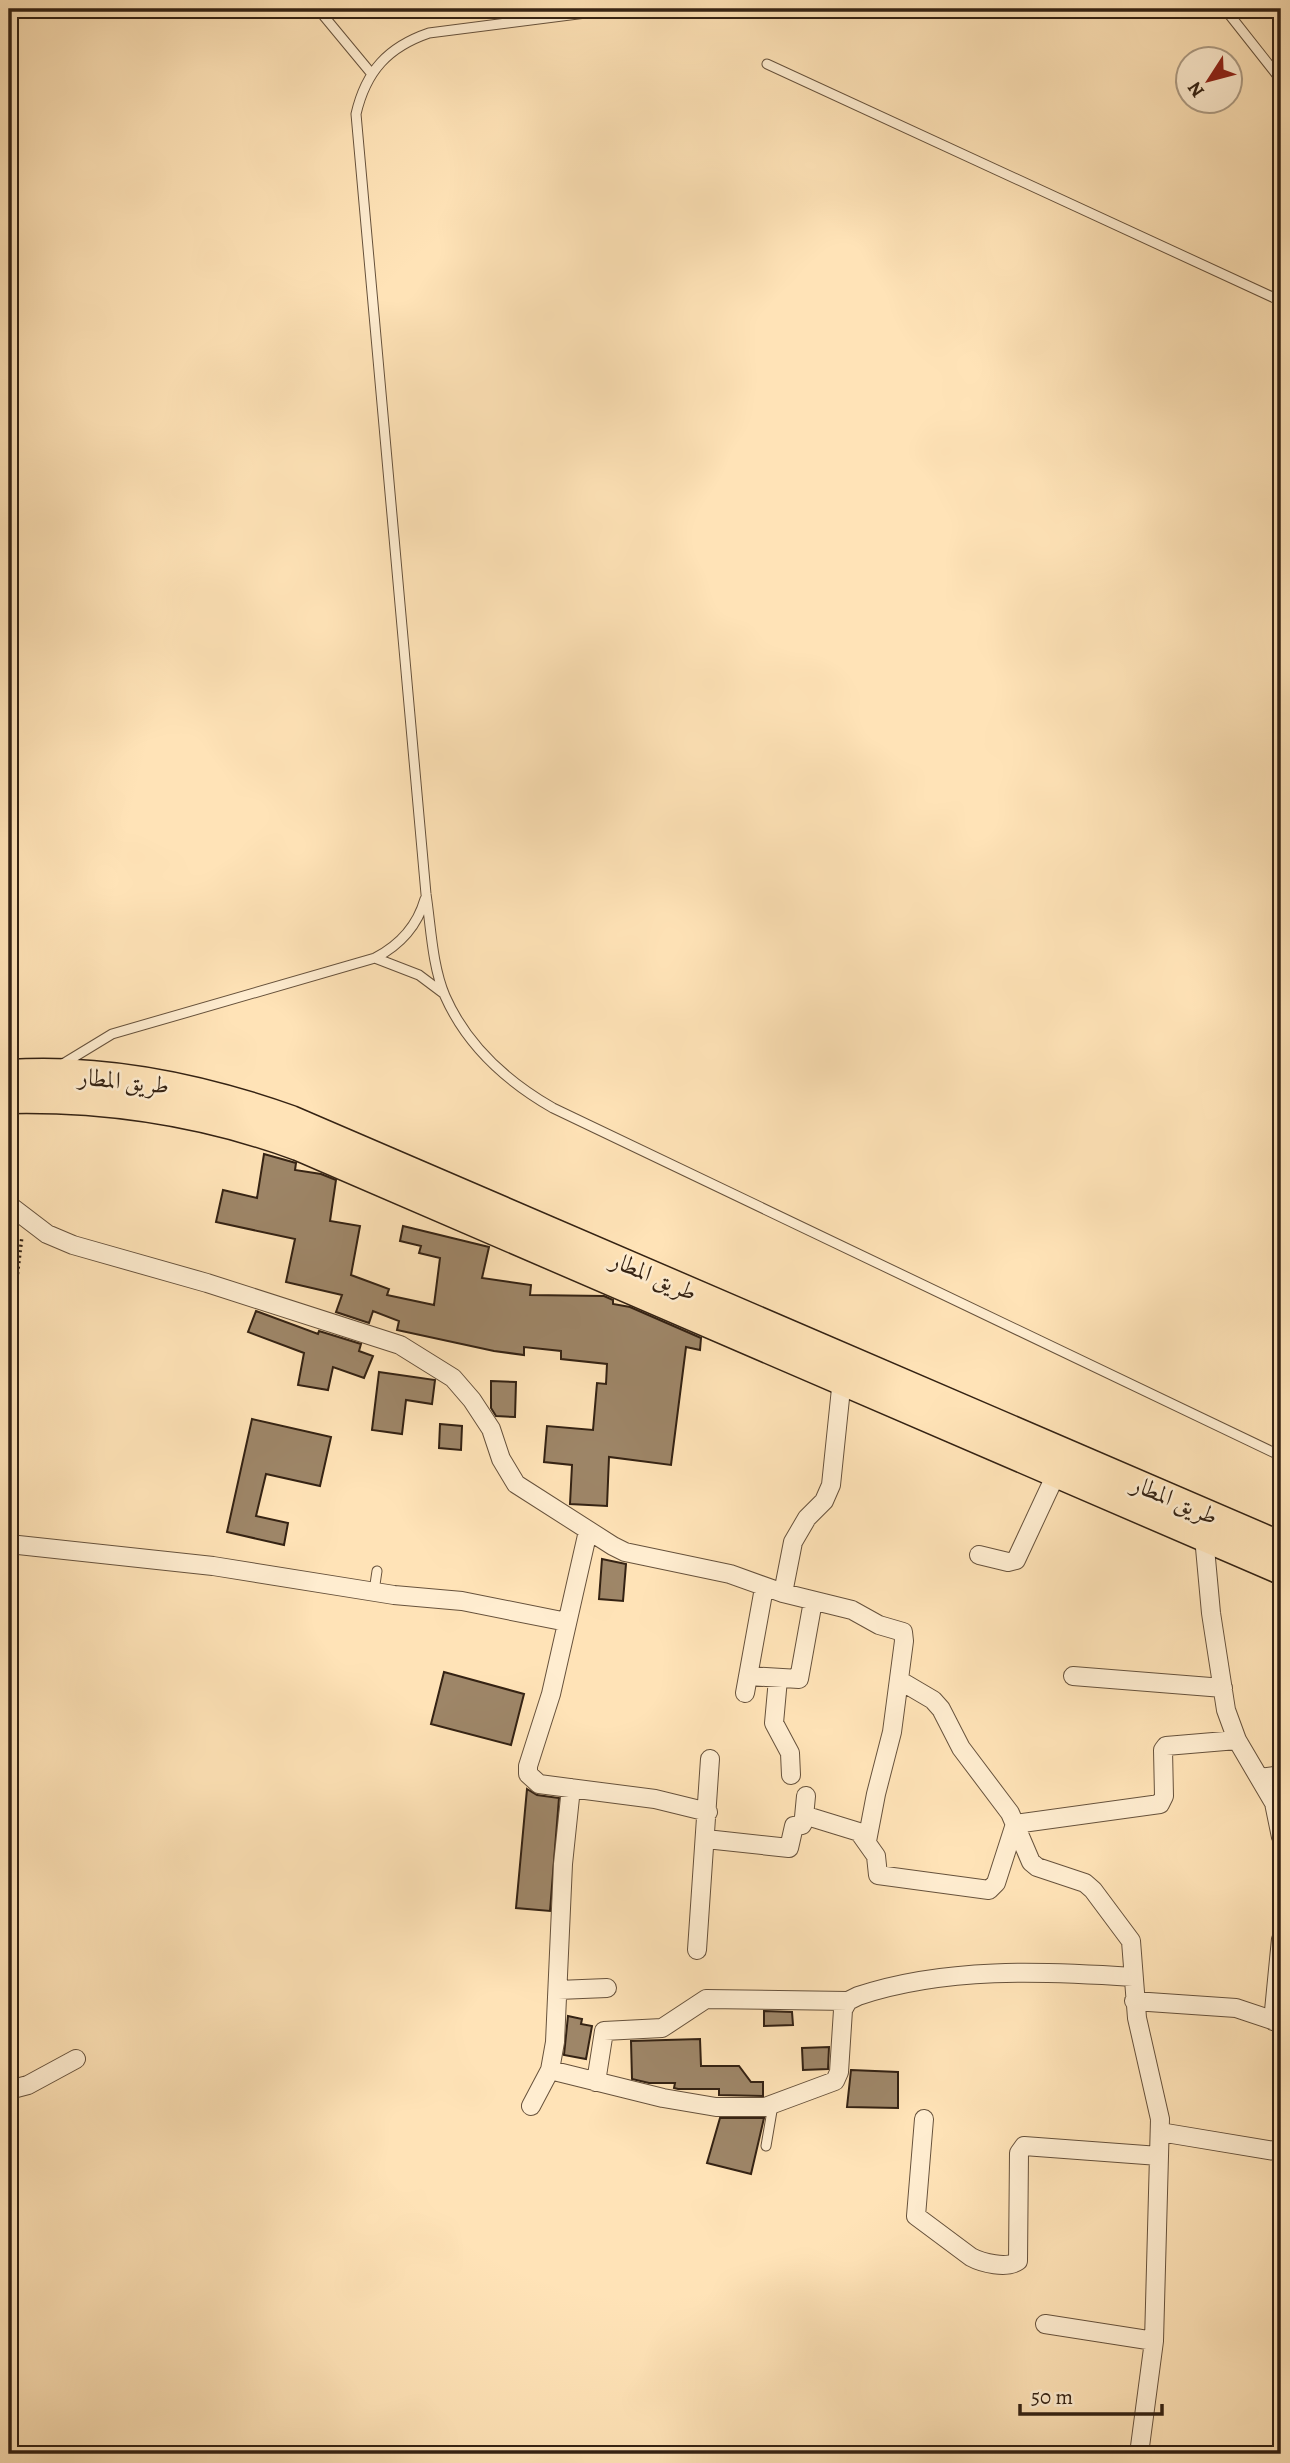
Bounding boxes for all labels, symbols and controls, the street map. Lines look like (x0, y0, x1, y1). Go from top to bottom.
north arrow (1174, 46, 1244, 116)
text: N (1181, 76, 1211, 103)
street label: طريق المطار (75, 1060, 171, 1102)
street label: طريق المطار (604, 1243, 702, 1308)
street label: طريق المطار (1125, 1467, 1223, 1532)
scale bar (1020, 2372, 1162, 2416)
text: 50 m (1031, 2383, 1073, 2411)

